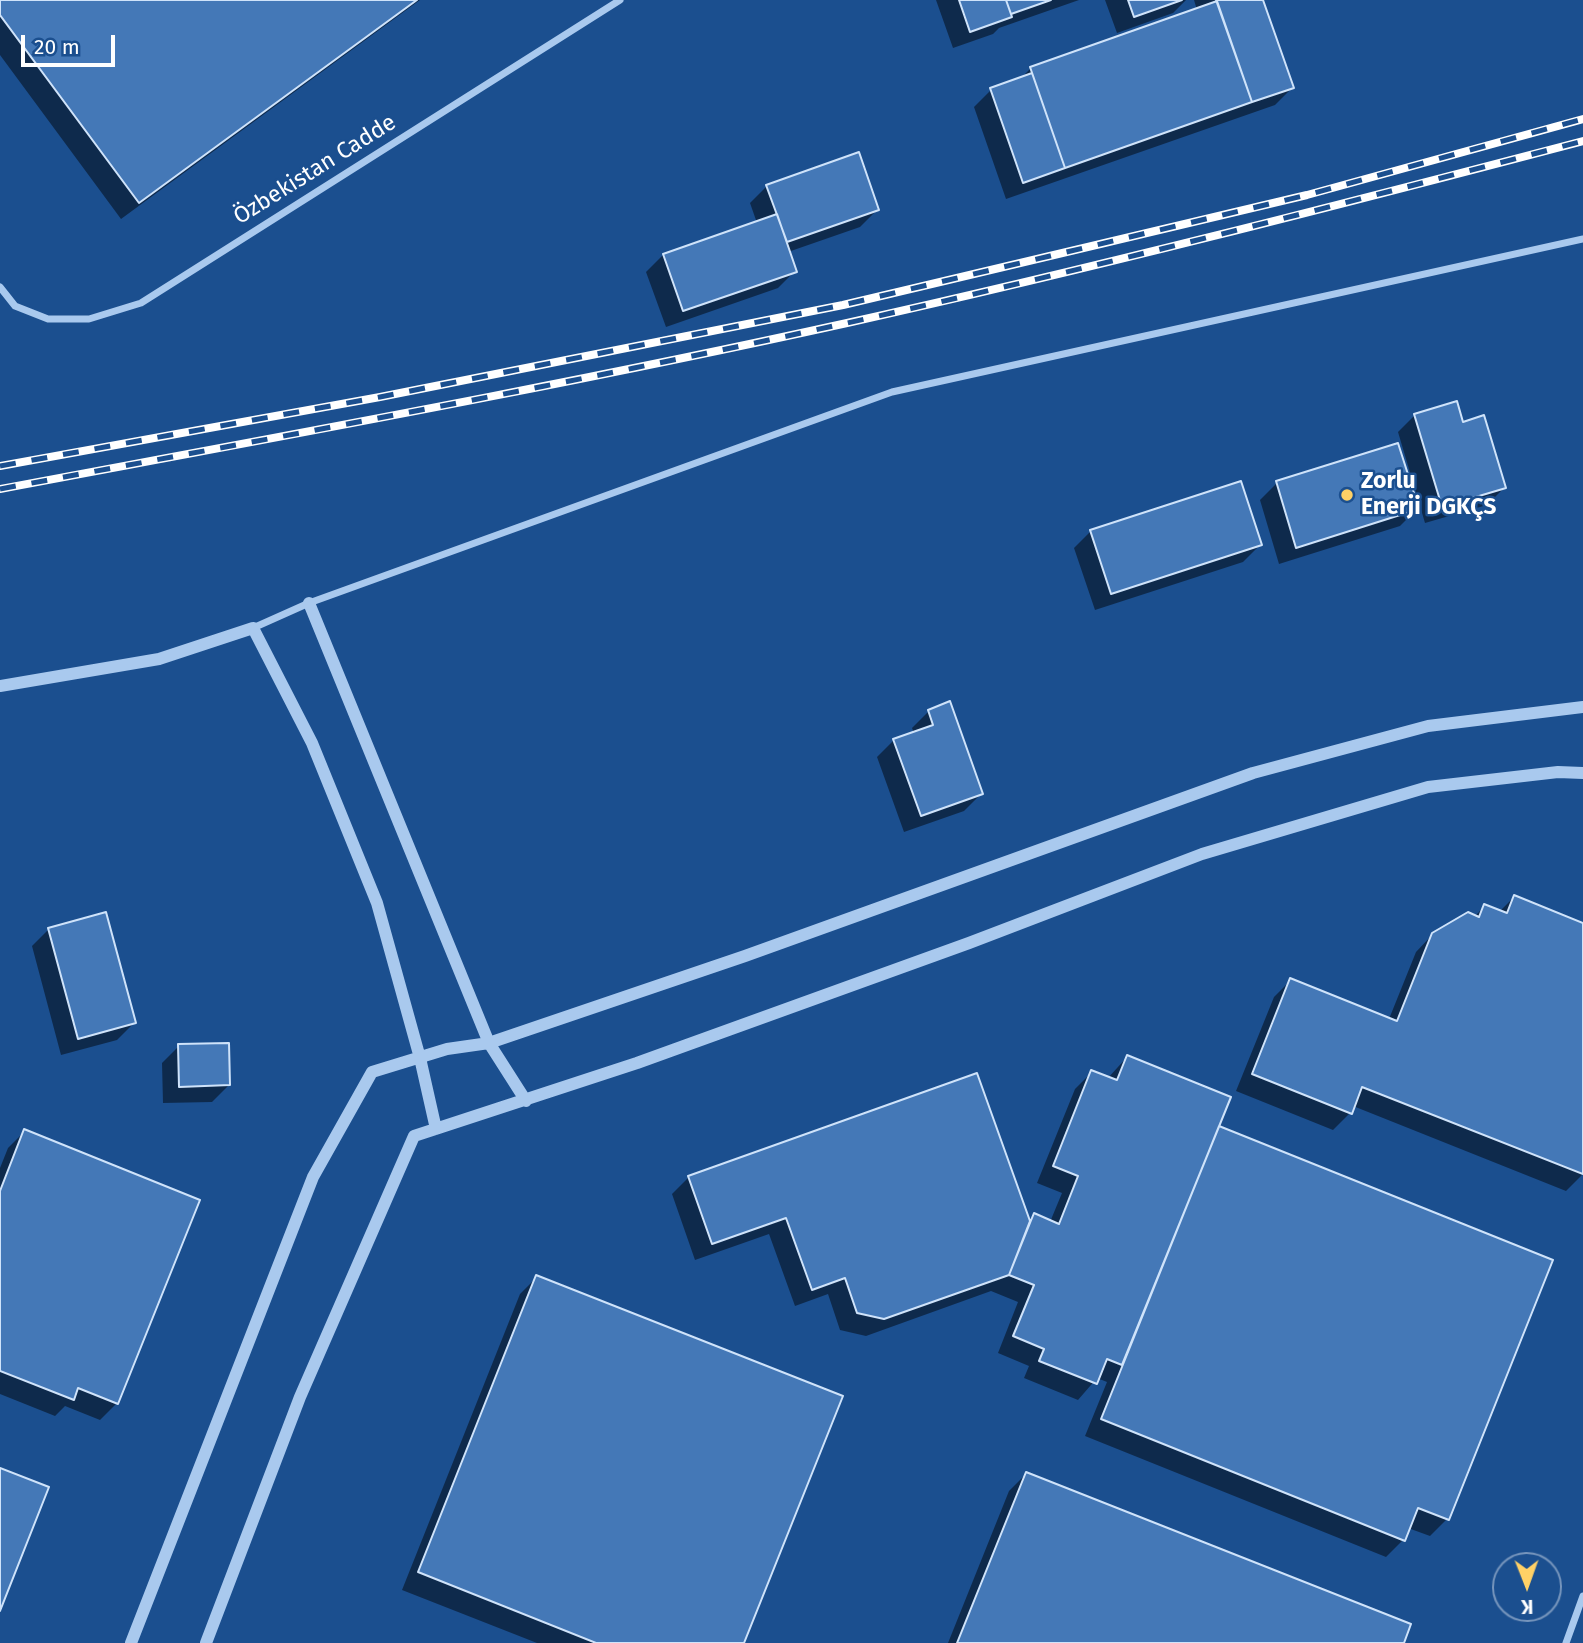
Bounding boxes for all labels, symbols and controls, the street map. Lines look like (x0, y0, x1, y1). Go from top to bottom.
scale bar (24, 21, 119, 65)
text: 20 m (34, 34, 80, 60)
street label: Özbekistan Cadde (229, 109, 401, 231)
place label: Zorlu Enerji DGKÇS (1361, 468, 1496, 522)
marker: Zorlu Enerji DGKÇS (1339, 487, 1355, 503)
north arrow (1492, 1552, 1562, 1622)
text: K (1521, 1595, 1534, 1618)

